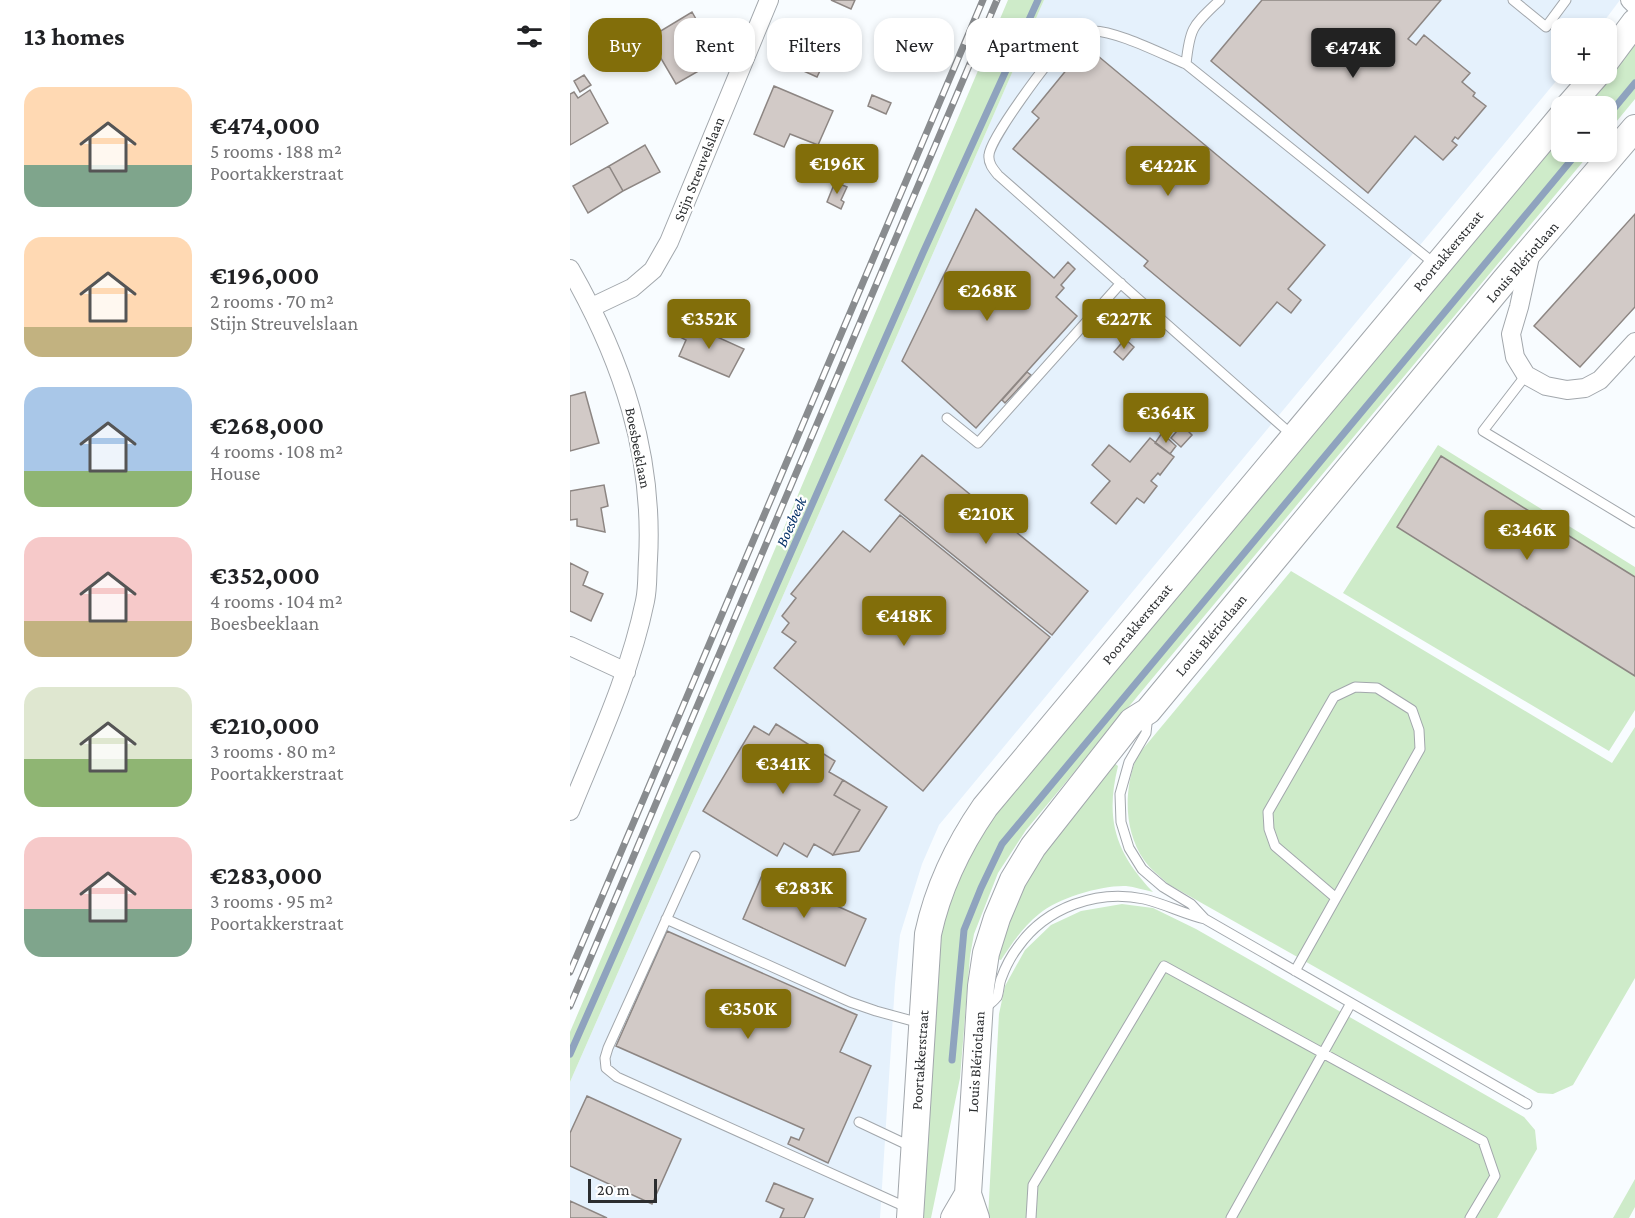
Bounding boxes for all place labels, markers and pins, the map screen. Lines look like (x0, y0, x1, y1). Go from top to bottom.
pin: €474K (1311, 28, 1395, 79)
pin: €196K (795, 144, 879, 195)
pin: €422K (1126, 146, 1210, 197)
pin: €268K (945, 271, 1029, 322)
pin: €352K (667, 299, 751, 350)
pin: €227K (1082, 299, 1166, 350)
pin: €364K (1124, 393, 1208, 444)
pin: €210K (944, 494, 1028, 545)
pin: €346K (1485, 510, 1569, 561)
pin: €418K (862, 596, 946, 647)
pin: €341K (741, 744, 825, 795)
pin: €283K (762, 868, 846, 919)
pin: €350K (706, 989, 790, 1040)

